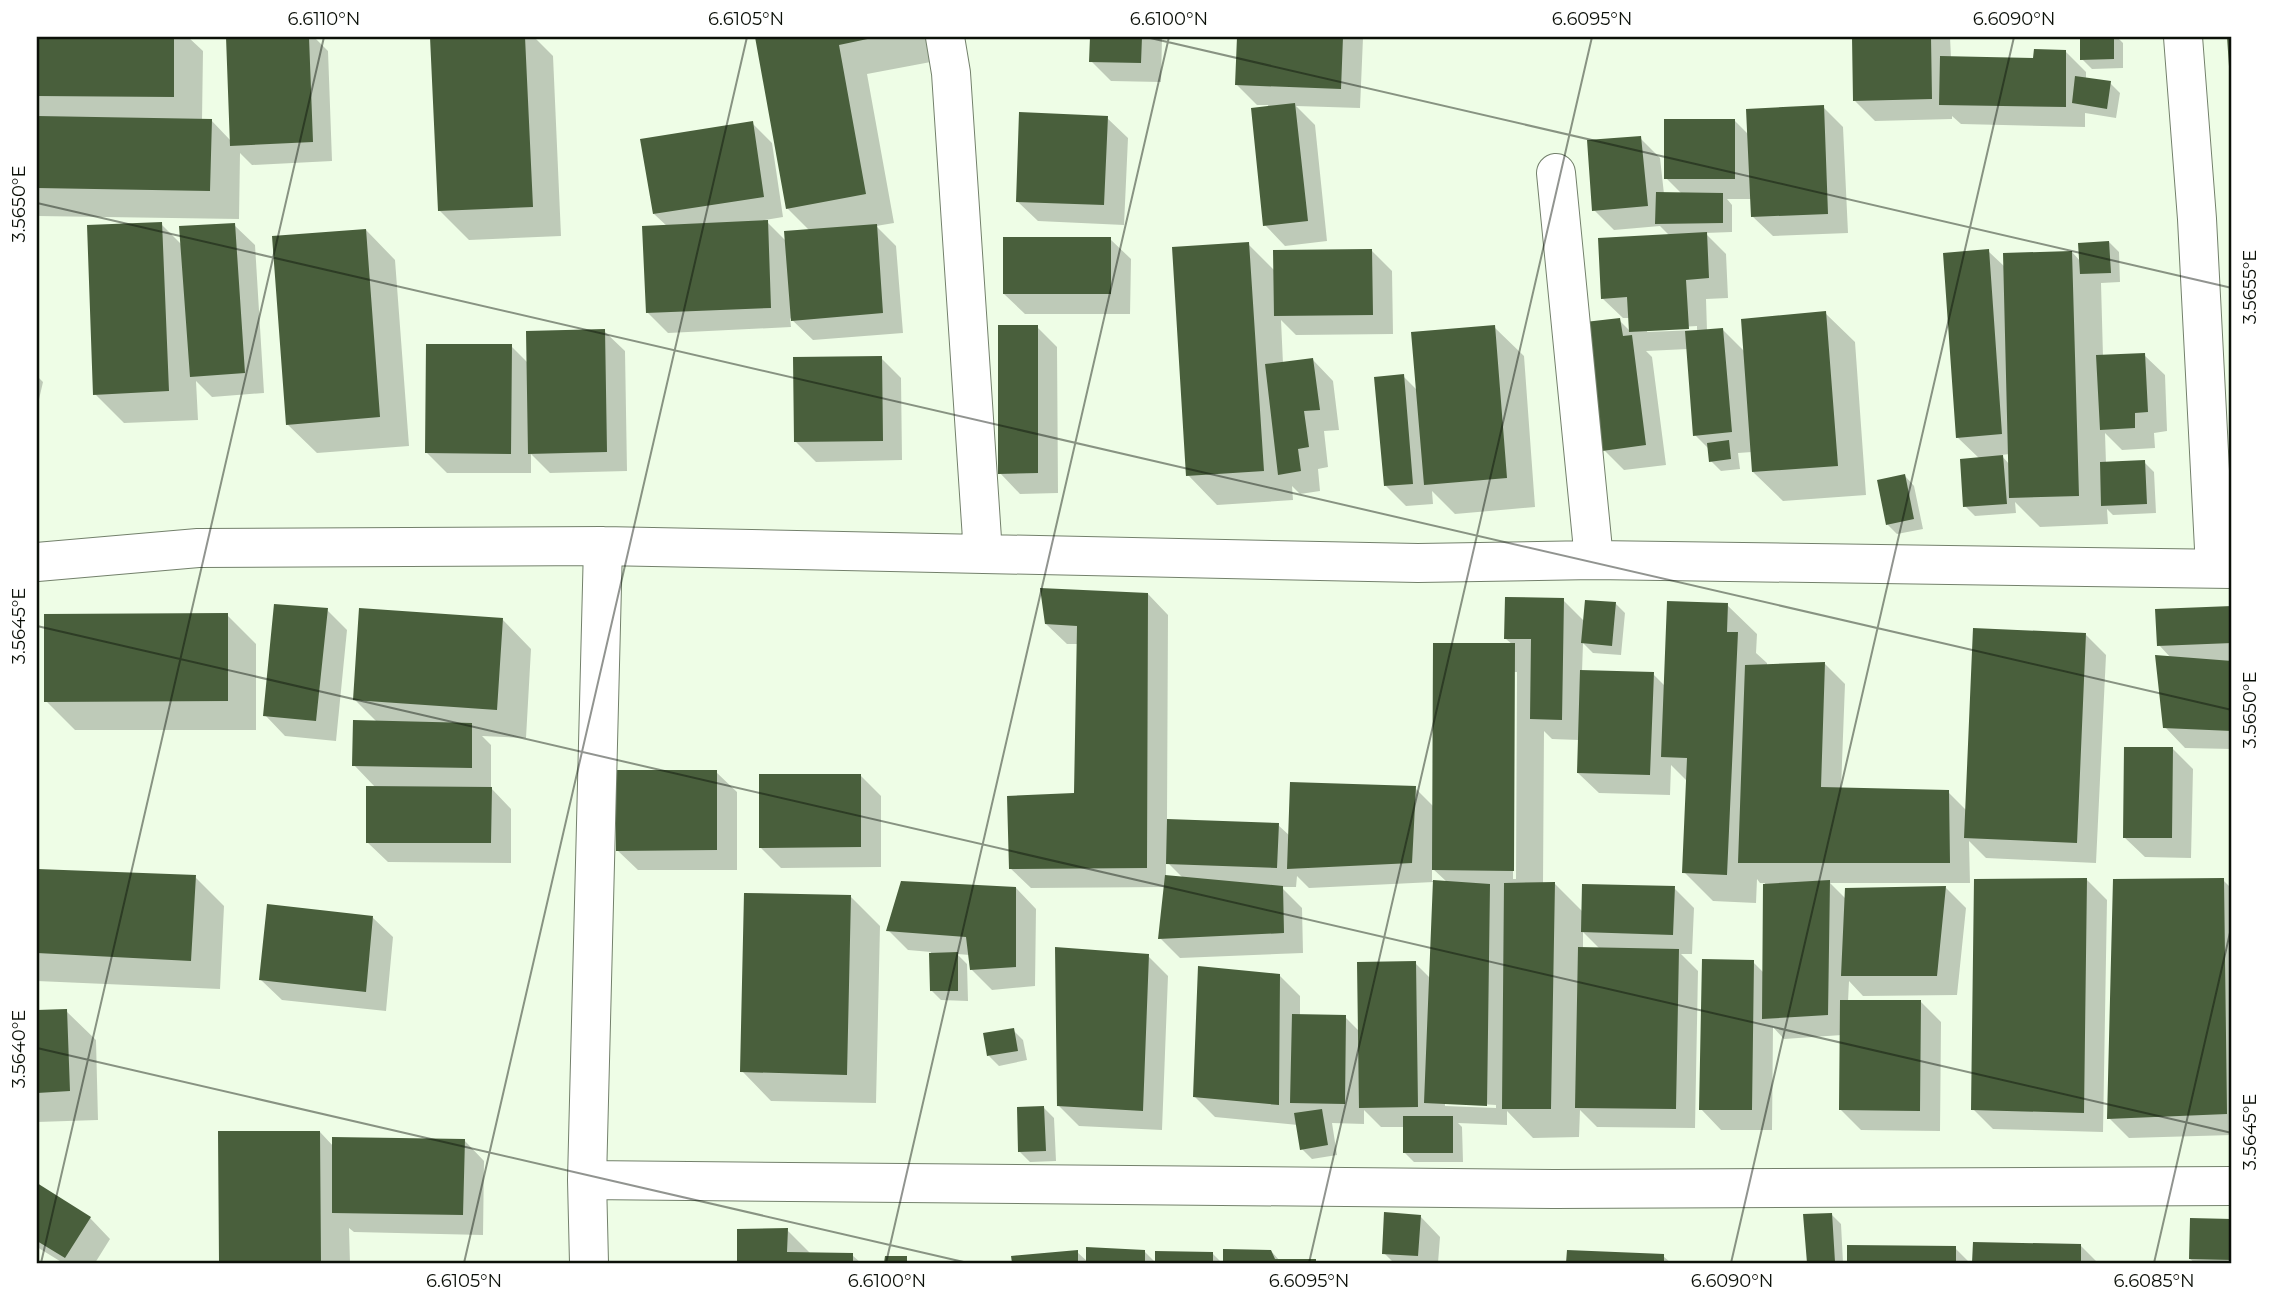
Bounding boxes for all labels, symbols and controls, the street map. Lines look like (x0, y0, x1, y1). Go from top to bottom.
text: 6.6110°N (288, 8, 360, 30)
text: 6.6105°N (708, 8, 784, 30)
text: 6.6100°N (1130, 8, 1208, 30)
text: 6.6095°N (1552, 8, 1632, 30)
text: 6.6090°N (1973, 8, 2055, 30)
text: 3.5650°E (8, 166, 30, 242)
text: 3.5655°E (2239, 250, 2261, 324)
text: 3.5645°E (8, 588, 30, 664)
text: 3.5650°E (2239, 672, 2261, 748)
text: 3.5640°E (8, 1010, 30, 1088)
text: 3.5645°E (2239, 1094, 2261, 1170)
text: 6.6105°N (426, 1270, 502, 1292)
text: 6.6100°N (848, 1270, 926, 1292)
text: 6.6095°N (1269, 1270, 1349, 1292)
text: 6.6090°N (1691, 1270, 1773, 1292)
text: 6.6085°N (2113, 1270, 2195, 1292)

